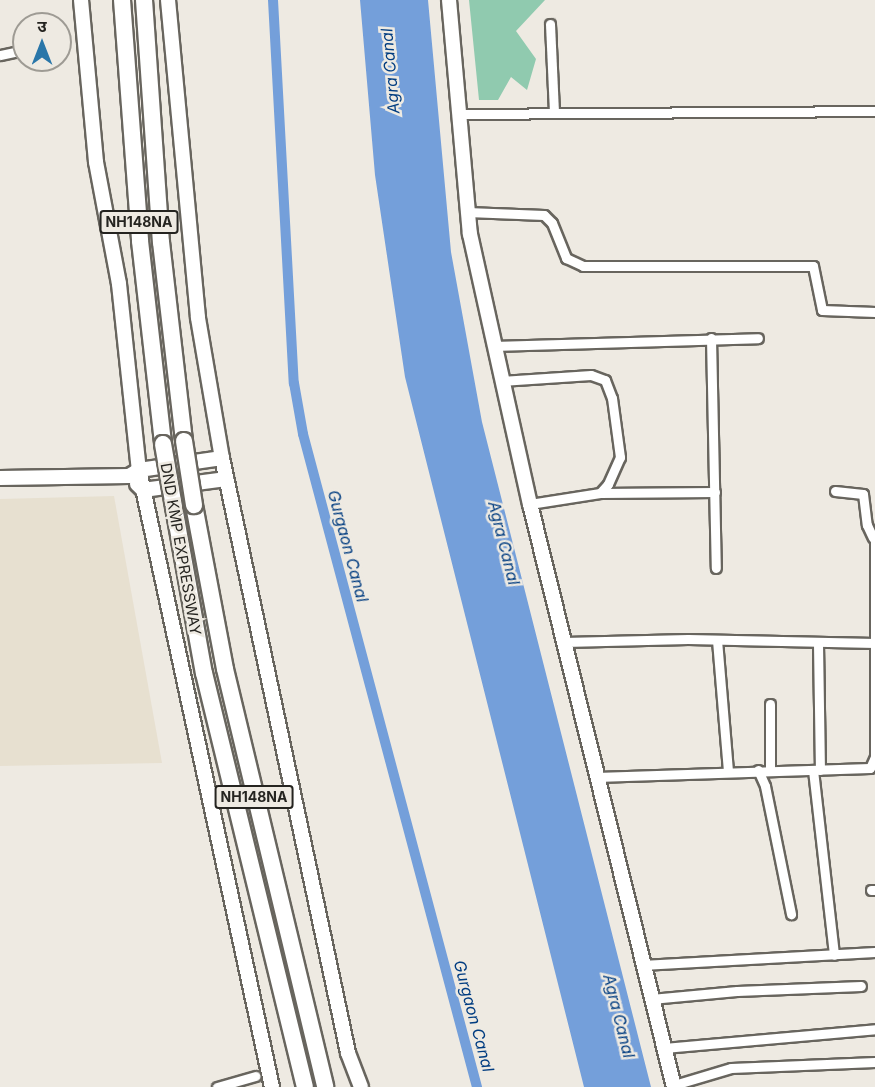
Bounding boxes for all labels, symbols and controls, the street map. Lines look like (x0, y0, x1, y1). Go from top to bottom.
north arrow (12, 12, 72, 72)
text: उ (37, 16, 47, 36)
water label: Agra Canal (377, 28, 403, 114)
road number: NH148NA (98, 211, 180, 233)
street label: DND KMP EXPRESSWAY (157, 461, 205, 637)
water label: Gurgaon Canal (324, 488, 372, 604)
water label: Agra Canal (484, 499, 524, 587)
road number: NH148NA (214, 786, 294, 808)
water label: Gurgaon Canal (450, 958, 498, 1074)
water label: Agra Canal (599, 972, 639, 1060)

